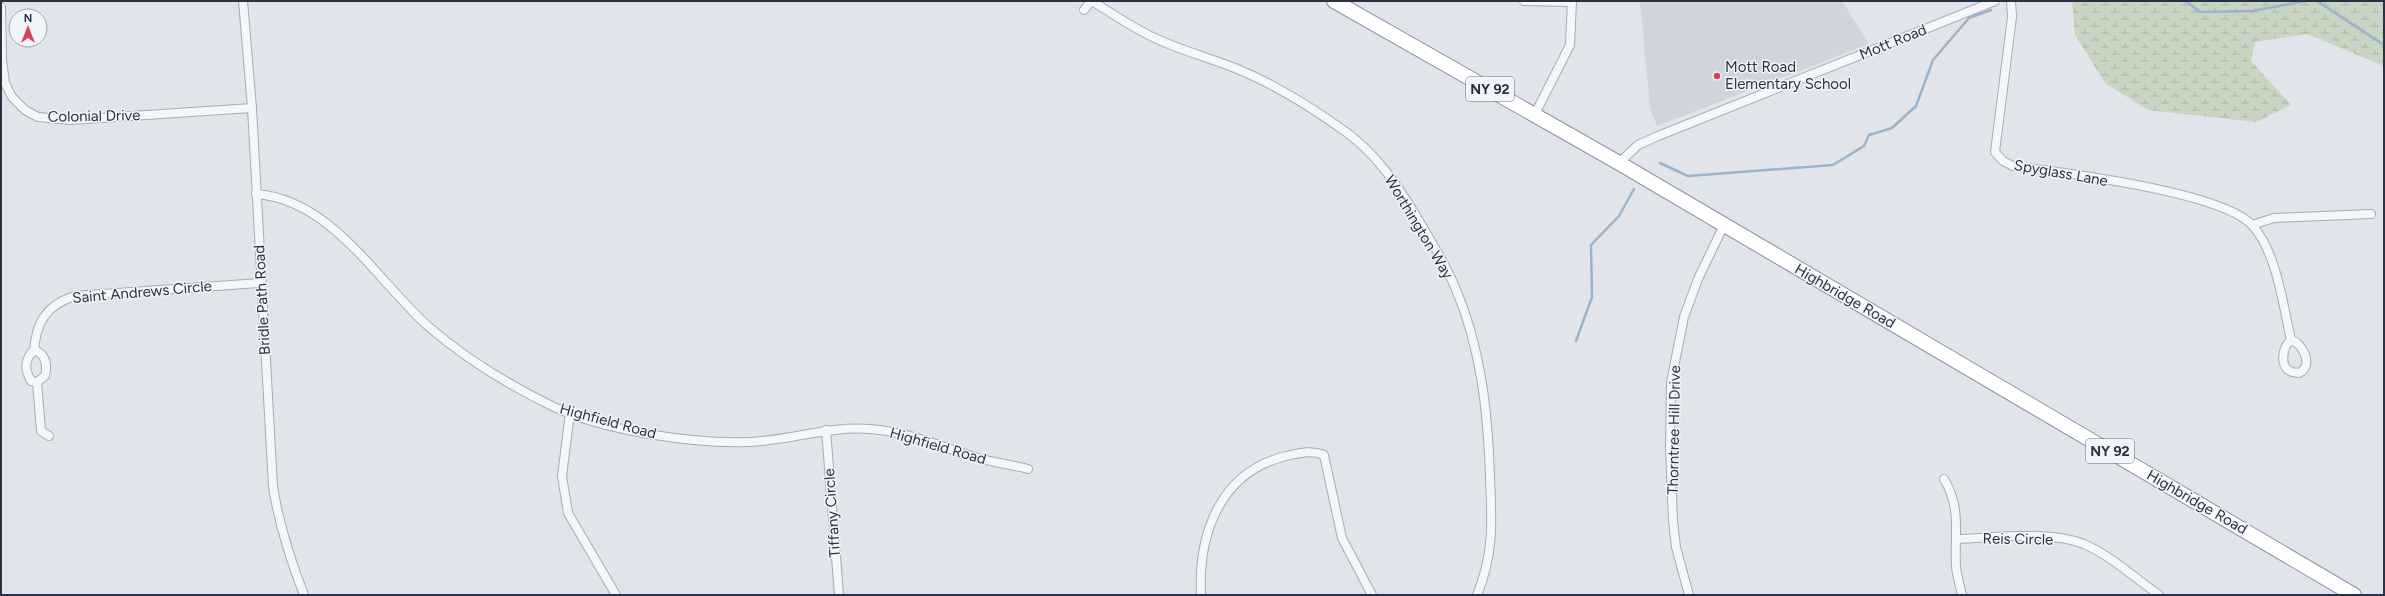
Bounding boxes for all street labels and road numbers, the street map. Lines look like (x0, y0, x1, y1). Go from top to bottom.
street label: Mott Road (1857, 20, 1929, 64)
road number: NY 92 (1466, 77, 1514, 101)
street label: Colonial Drive (47, 106, 141, 126)
street label: Spyglass Lane (2013, 156, 2109, 190)
street label: Worthington Way (1381, 172, 1457, 282)
street label: Bridle Path Road (250, 245, 274, 355)
street label: Highbridge Road (1791, 260, 1899, 332)
street label: Saint Andrews Circle (72, 277, 212, 307)
street label: Thorntree Hill Drive (1664, 365, 1684, 495)
street label: Highfield Road (558, 399, 658, 443)
street label: Highfield Road (888, 424, 988, 468)
road number: NY 92 (2086, 439, 2134, 463)
street label: Highbridge Road (2143, 466, 2251, 538)
street label: Tiffany Circle (820, 468, 844, 558)
street label: Reis Circle (1982, 529, 2054, 549)

